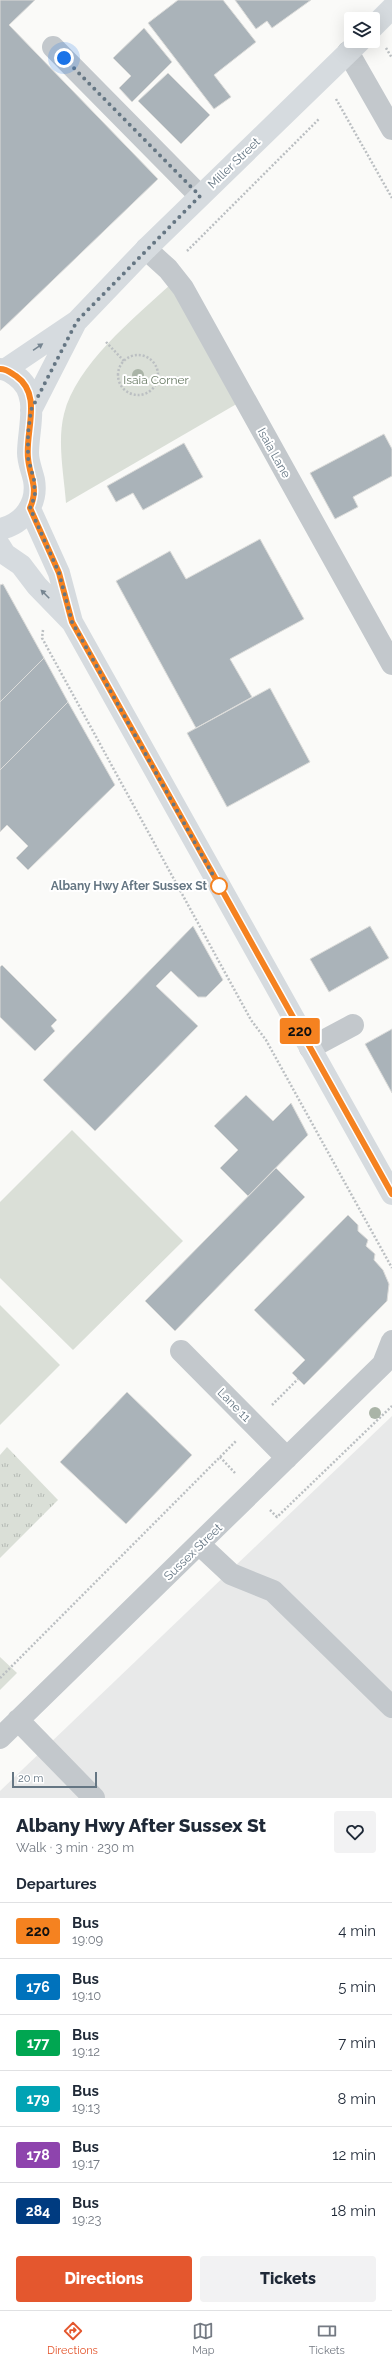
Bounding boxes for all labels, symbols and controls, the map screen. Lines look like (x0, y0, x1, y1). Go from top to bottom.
map controls (344, 12, 380, 48)
button: layers (344, 12, 380, 48)
your location (54, 48, 74, 68)
street label: Miller Street (205, 135, 263, 191)
one-way arrow (33, 343, 43, 351)
park label: Isaia Corner (123, 373, 189, 387)
street label: Isaia Lane (255, 426, 293, 480)
one-way arrow (40, 589, 50, 599)
marker: Albany Hwy After Sussex St (210, 877, 228, 895)
place label: Albany Hwy After Sussex St (51, 879, 207, 893)
line badge: 220 (277, 1018, 323, 1044)
text: 220 (288, 1023, 312, 1039)
street label: Lane 11 (215, 1386, 253, 1424)
street label: Sussex Street (161, 1521, 225, 1583)
scale bar (12, 1770, 97, 1789)
text: 20 m (18, 1772, 43, 1785)
button: heart (334, 1811, 376, 1853)
text: Albany Hwy After Sussex St (16, 1814, 266, 1836)
text: Walk · 3 min · 230 m (16, 1840, 134, 1855)
text: Departures (16, 1875, 97, 1893)
text: Bus (72, 1914, 99, 1932)
text: 4 min (338, 1922, 376, 1940)
text: 220 (26, 1923, 50, 1939)
text: 19:09 (72, 1932, 103, 1947)
text: Bus (72, 1970, 99, 1988)
text: 5 min (338, 1978, 376, 1996)
text: 176 (26, 1979, 50, 1995)
text: 19:10 (72, 1988, 101, 2003)
text: Bus (72, 2026, 99, 2044)
text: 7 min (338, 2034, 376, 2052)
text: 177 (27, 2035, 49, 2051)
text: 19:12 (72, 2044, 100, 2059)
text: Bus (72, 2082, 99, 2100)
text: 8 min (337, 2090, 376, 2108)
text: 179 (26, 2091, 50, 2107)
text: 19:13 (72, 2100, 100, 2115)
text: Bus (72, 2138, 99, 2156)
text: 12 min (332, 2146, 376, 2164)
text: 178 (26, 2147, 50, 2163)
text: 19:17 (72, 2156, 100, 2171)
text: Bus (72, 2194, 99, 2212)
text: 18 min (331, 2202, 376, 2220)
text: 284 (26, 2203, 50, 2219)
text: 19:23 (72, 2212, 101, 2227)
button: Directions (16, 2256, 192, 2302)
button: Tickets (200, 2256, 376, 2302)
tab: Directions (47, 2320, 98, 2357)
tab: Map (192, 2320, 215, 2357)
tab: Tickets (309, 2320, 345, 2357)

